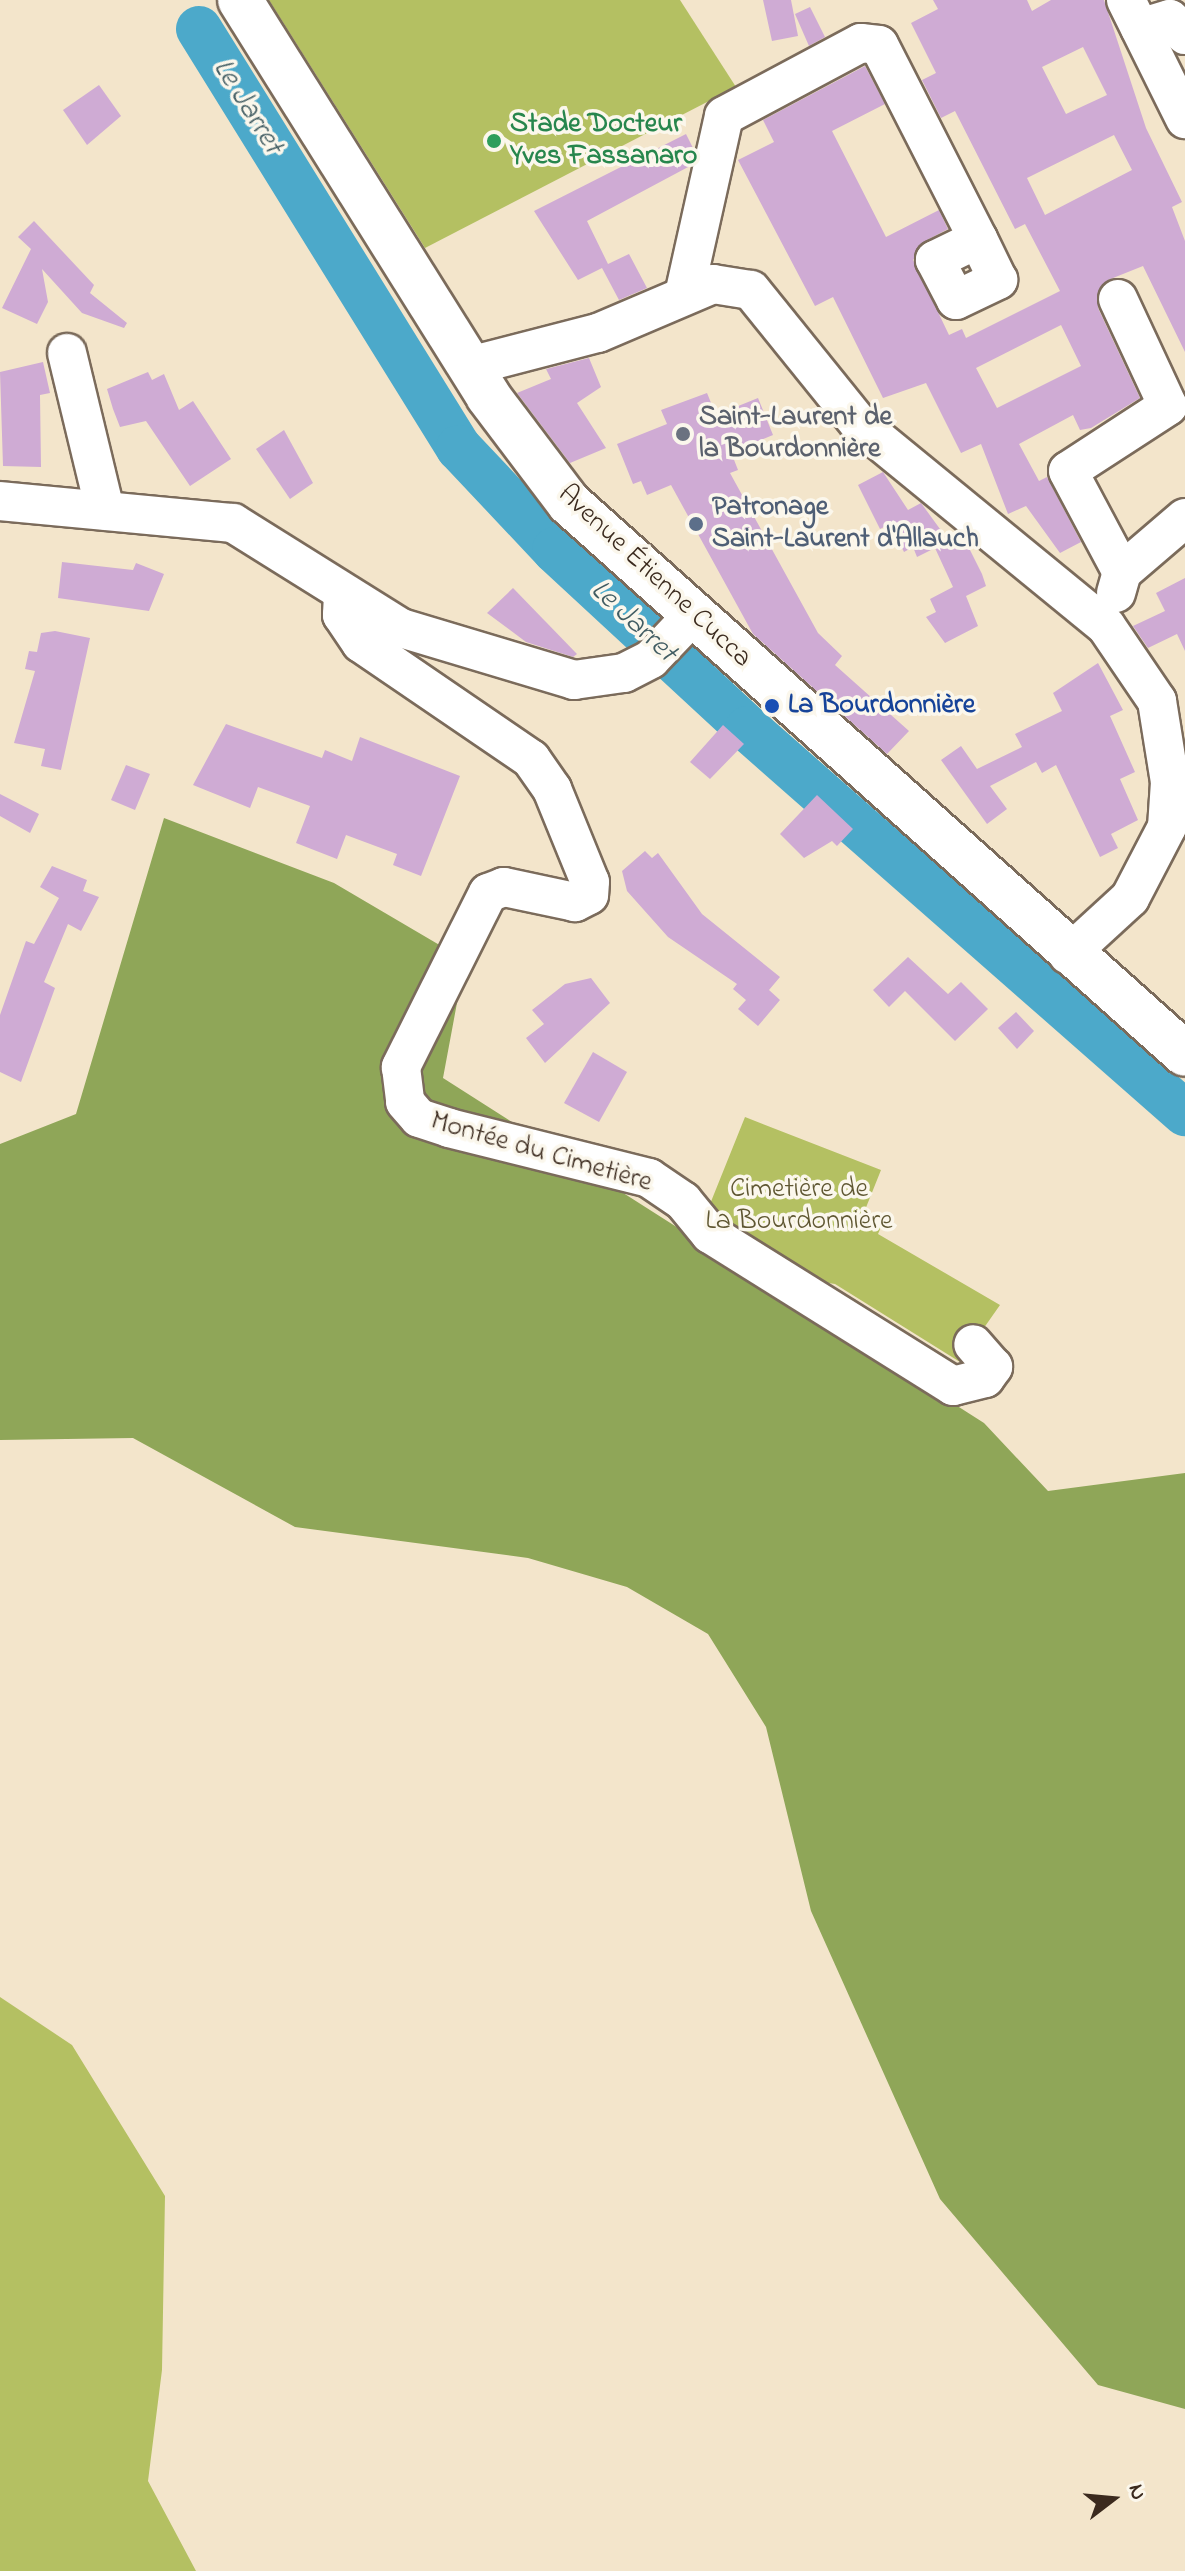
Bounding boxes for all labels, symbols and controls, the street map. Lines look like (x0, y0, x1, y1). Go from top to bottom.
water label: Le Jarret (204, 53, 290, 161)
place label: Stade Docteur Yves Fassanaro (510, 108, 697, 174)
marker: Stade Docteur Yves Fassanaro (485, 132, 503, 150)
place label: Saint-Laurent de la Bourdonnière (699, 401, 892, 467)
marker: Saint-Laurent de la Bourdonnière (674, 425, 692, 443)
street label: Avenue Étienne Cucca (550, 478, 758, 676)
place label: Patronage Saint-Laurent d'Allauch (712, 491, 979, 557)
marker: Patronage Saint-Laurent d'Allauch (687, 515, 705, 533)
water label: Le Jarret (582, 573, 684, 671)
place label: La Bourdonnière (788, 689, 975, 723)
marker: La Bourdonnière (763, 697, 781, 715)
street label: Montée du Cimetière (427, 1105, 655, 1201)
park label: Cimetière de La Bourdonnière (705, 1173, 893, 1239)
north arrow (1073, 2459, 1153, 2539)
text: N (1119, 2481, 1153, 2504)

